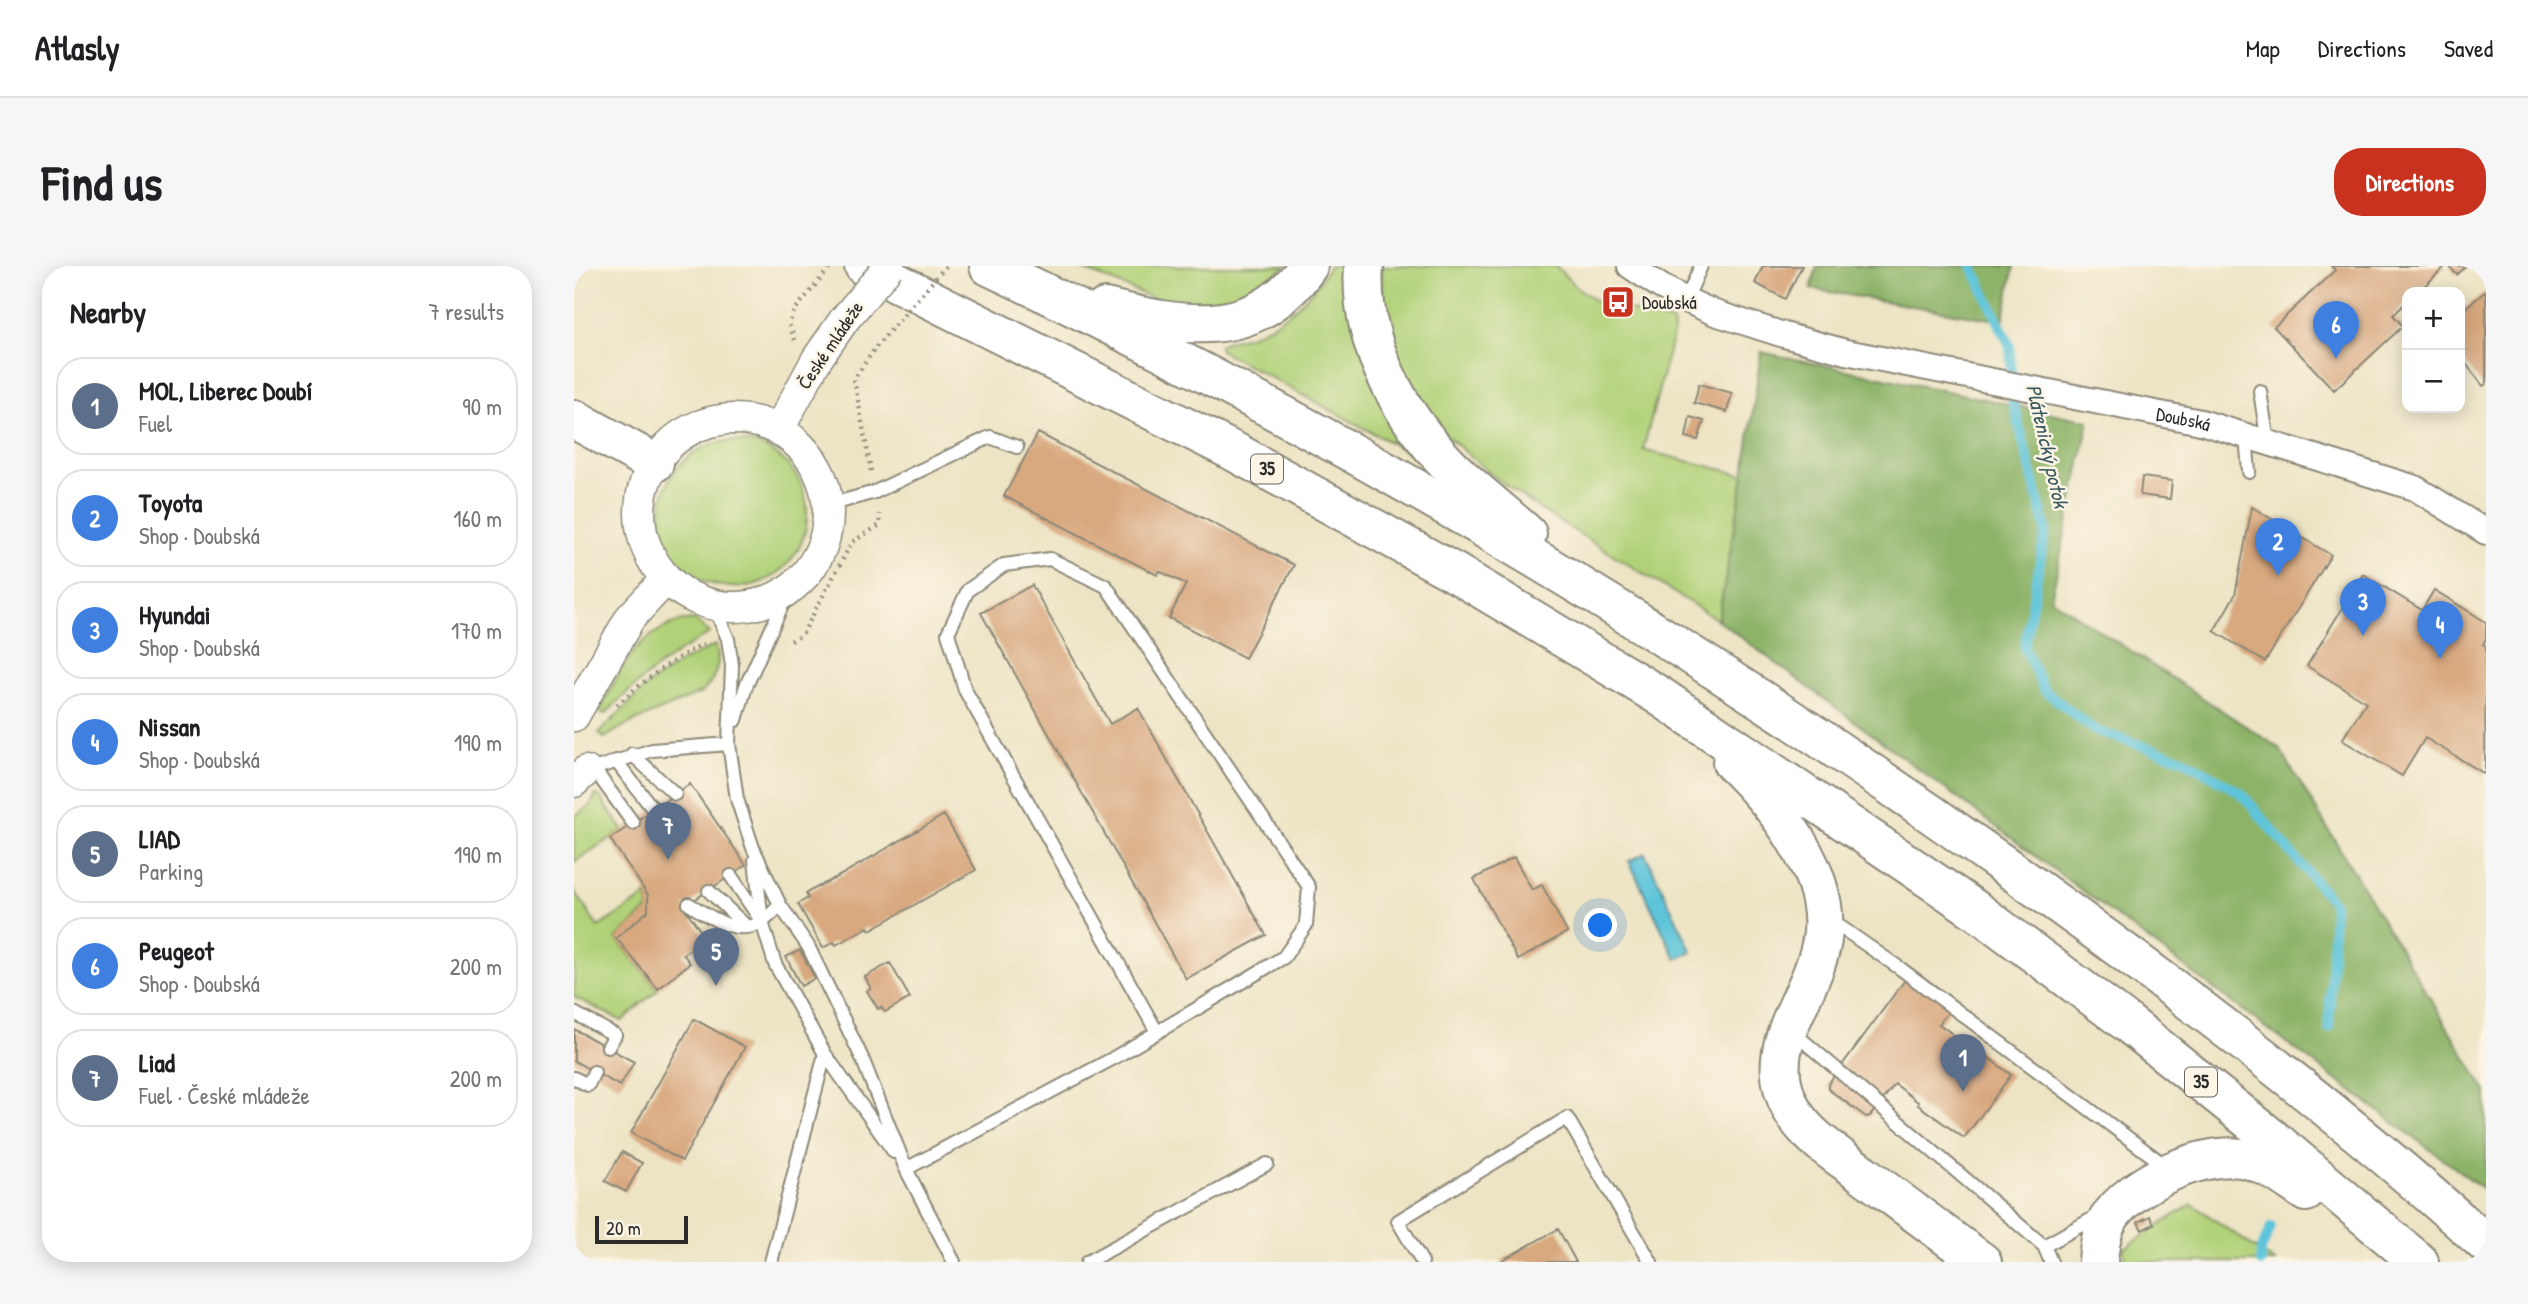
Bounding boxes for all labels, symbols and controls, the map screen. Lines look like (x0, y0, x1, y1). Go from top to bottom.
text: Atlasly (35, 26, 120, 70)
text: Map (2246, 32, 2280, 64)
text: Directions (2318, 32, 2406, 64)
text: Saved (2444, 32, 2493, 64)
button: Directions (2334, 148, 2486, 216)
text: Find us (42, 149, 162, 215)
bus stop icon: Doubská (1599, 283, 1637, 321)
map controls (2402, 287, 2465, 413)
button: + (2402, 287, 2465, 350)
place label: Doubská (1642, 289, 1697, 315)
text: Nearby (70, 292, 146, 332)
street label: České mládeže (791, 295, 869, 394)
text: 7 results (428, 296, 504, 327)
pin: 6 (2313, 301, 2359, 359)
button: − (2402, 350, 2465, 413)
text: MOL, Liberec Doubí (139, 373, 313, 408)
water label: Plátenický potok (2019, 381, 2076, 513)
text: 1 (91, 391, 99, 422)
text: 90 m (462, 391, 502, 422)
street label: Doubská (2154, 400, 2214, 437)
text: Fuel (139, 408, 172, 439)
road number: 35 (1251, 454, 1283, 484)
text: Toyota (139, 485, 202, 520)
text: 2 (90, 503, 100, 534)
text: 160 m (453, 503, 502, 534)
pin: 2 (2255, 518, 2301, 576)
text: Shop · Doubská (139, 520, 260, 551)
pin: 3 (2340, 578, 2386, 636)
text: Hyundai (139, 597, 210, 632)
pin: 4 (2417, 601, 2463, 659)
text: 3 (90, 615, 100, 646)
text: 170 m (451, 615, 502, 646)
text: Shop · Doubská (139, 632, 260, 663)
text: Nissan (139, 709, 201, 744)
text: 4 (91, 727, 99, 758)
text: 190 m (454, 727, 502, 758)
text: Shop · Doubská (139, 744, 260, 775)
pin: 7 (645, 802, 691, 860)
text: LIAD (139, 821, 180, 856)
text: 5 (90, 839, 100, 870)
text: 190 m (454, 839, 502, 870)
text: Parking (139, 856, 203, 887)
your location (1583, 908, 1617, 942)
pin: 5 (693, 928, 739, 986)
text: Peugeot (139, 933, 214, 968)
text: 6 (90, 951, 100, 982)
text: 200 m (450, 951, 502, 982)
text: Shop · Doubská (139, 968, 260, 999)
pin: 1 (1940, 1034, 1986, 1092)
text: Liad (139, 1045, 175, 1080)
text: 7 (89, 1063, 101, 1094)
text: 200 m (450, 1063, 502, 1094)
road number: 35 (2185, 1068, 2217, 1096)
text: Fuel · České mládeže (139, 1080, 310, 1111)
scale bar (595, 1213, 688, 1245)
text: 20 m (606, 1215, 641, 1241)

